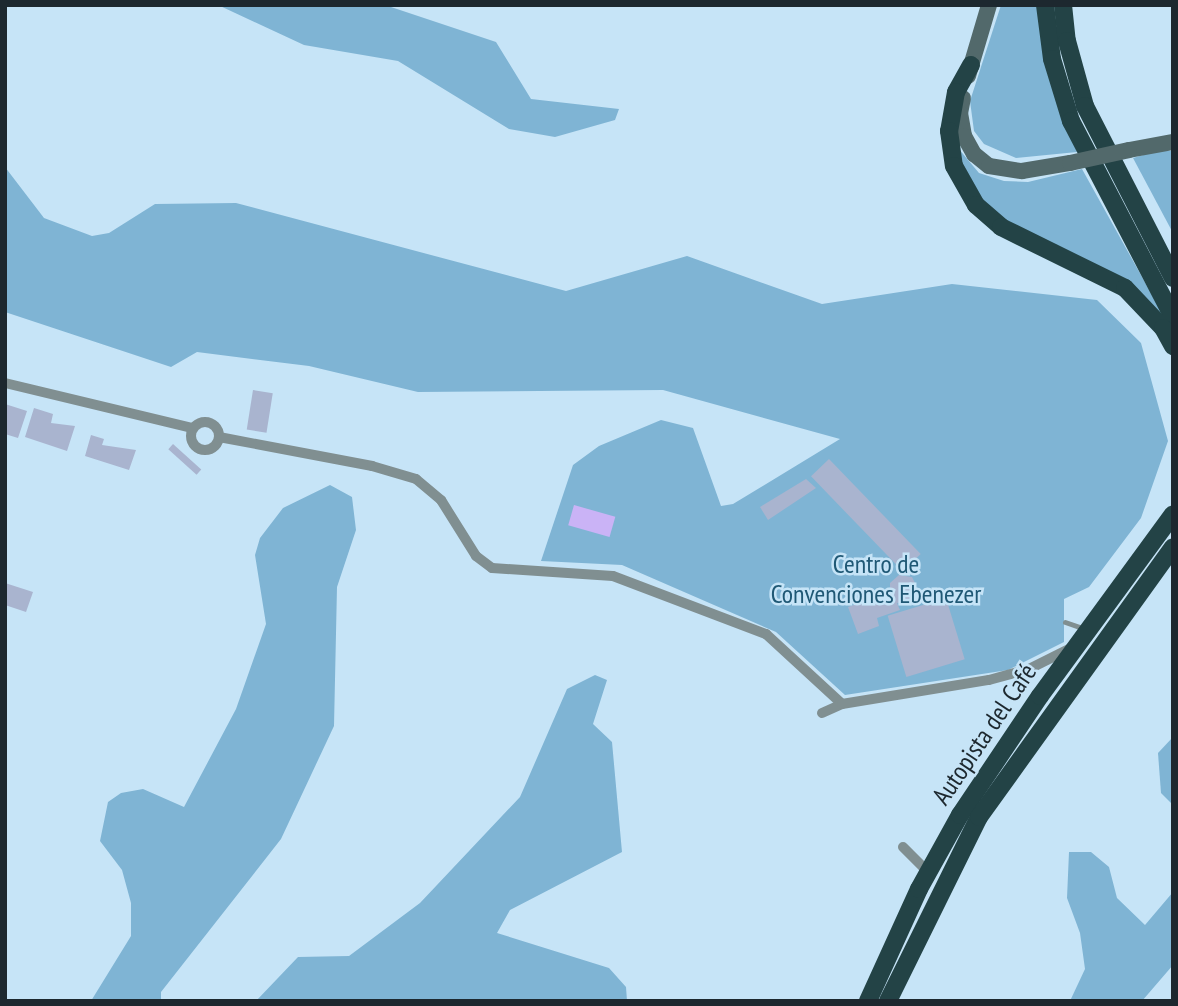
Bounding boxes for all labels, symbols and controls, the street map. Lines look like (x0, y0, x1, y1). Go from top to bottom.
park label: Centro de Convenciones Ebenezer (771, 548, 981, 610)
street label: Autopista del Café (925, 658, 1043, 810)

